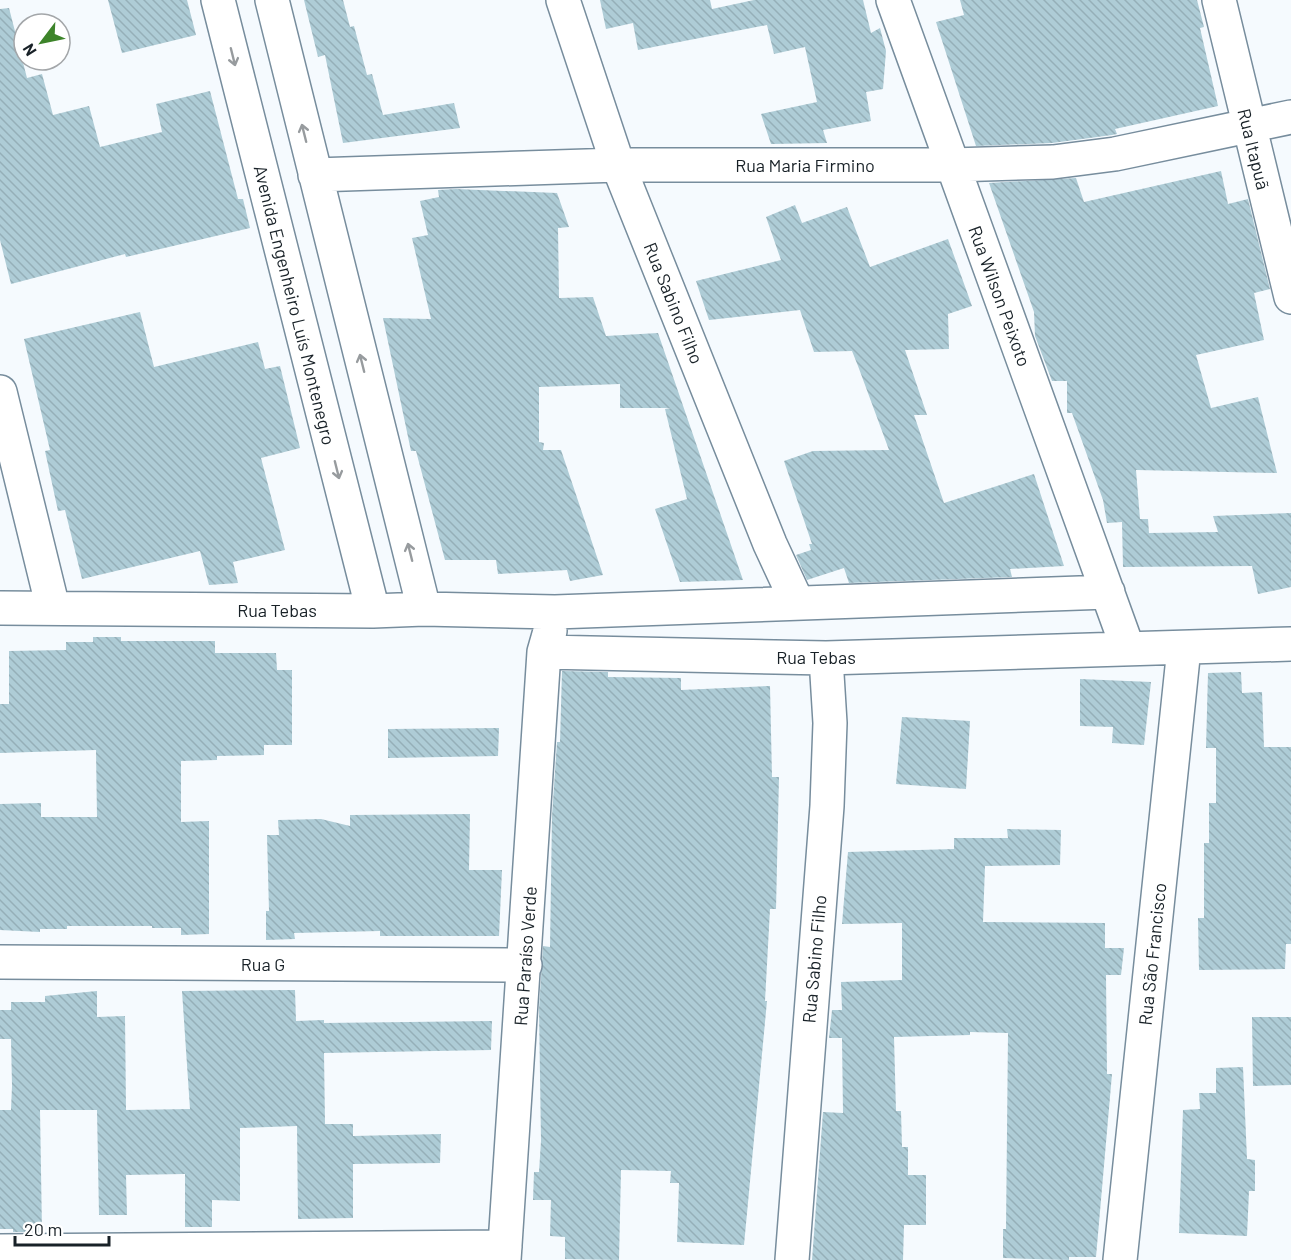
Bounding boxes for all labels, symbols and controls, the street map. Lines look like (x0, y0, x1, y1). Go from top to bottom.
north arrow (12, 12, 72, 72)
text: N (18, 41, 40, 60)
one-way arrow (227, 47, 239, 66)
street label: Rua Itapuã (1233, 106, 1275, 192)
one-way arrow (298, 124, 310, 143)
street label: Rua Maria Firmino (735, 154, 875, 176)
street label: Avenida Engenheiro Luís Montenegro (250, 163, 340, 447)
street label: Rua Wilson Peixoto (964, 223, 1036, 369)
street label: Rua Sabino Filho (640, 239, 708, 367)
one-way arrow (356, 354, 368, 373)
one-way arrow (332, 460, 343, 479)
one-way arrow (404, 543, 416, 562)
street label: Rua Tebas (237, 599, 317, 621)
street label: Rua Tebas (776, 646, 856, 668)
street label: Rua São Francisco (1134, 882, 1170, 1026)
street label: Rua Paraíso Verde (509, 885, 541, 1027)
street label: Rua Sabino Filho (797, 894, 831, 1024)
street label: Rua G (241, 953, 285, 975)
scale bar (15, 1209, 110, 1247)
text: 20 m (24, 1218, 62, 1240)

